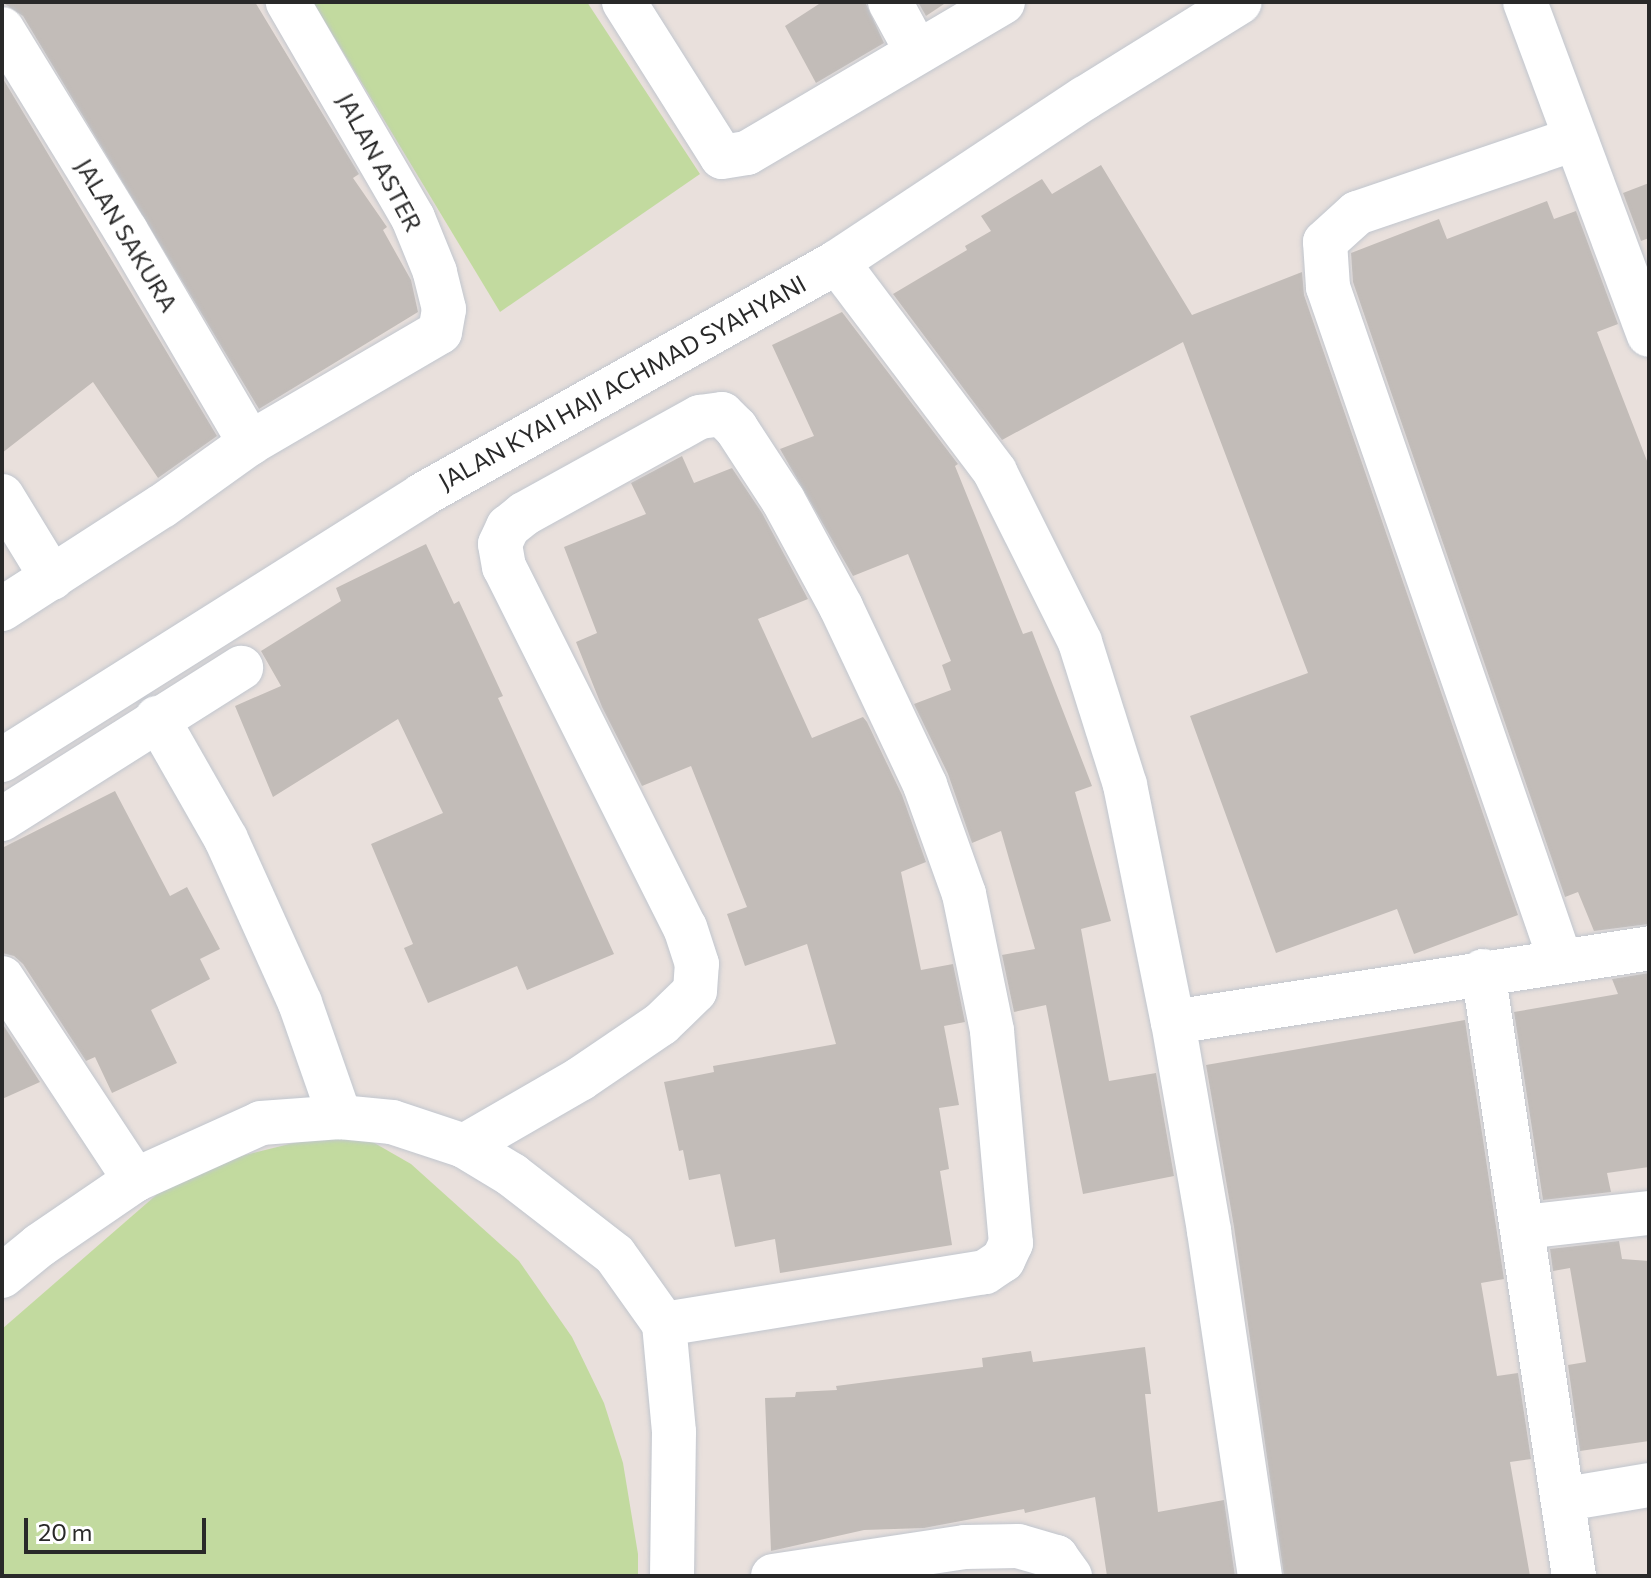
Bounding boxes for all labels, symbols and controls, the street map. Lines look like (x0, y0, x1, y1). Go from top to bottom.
street label: JALAN ASTER (331, 88, 429, 236)
street label: JALAN SAKURA (70, 153, 184, 317)
street label: JALAN KYAI HAJI ACHMAD SYAHYANI (433, 269, 811, 495)
scale bar (28, 1502, 210, 1552)
text: 20 m (38, 1517, 92, 1546)

